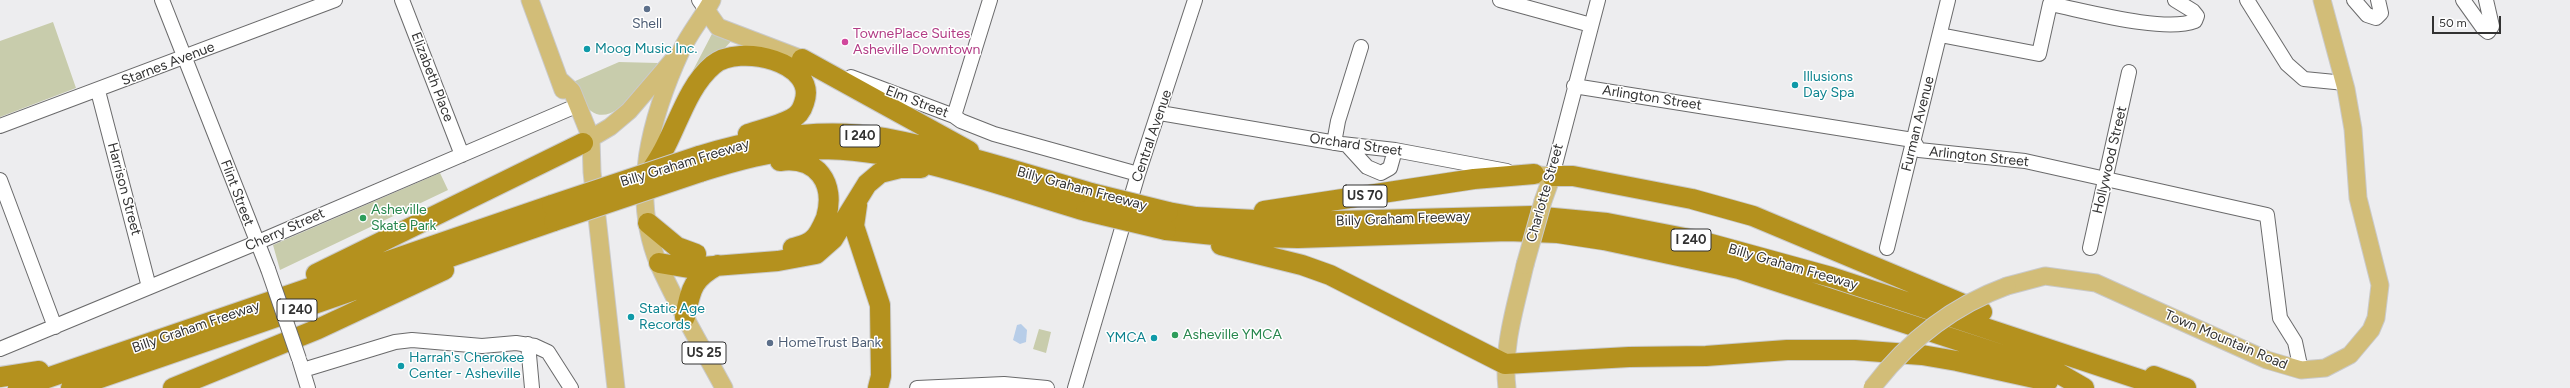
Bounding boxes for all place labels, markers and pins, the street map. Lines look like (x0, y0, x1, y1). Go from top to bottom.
marker: Shell (642, 4, 652, 14)
place label: Shell (632, 16, 662, 32)
place label: TownePlace Suites Asheville Downtown (853, 26, 980, 58)
marker: TownePlace Suites Asheville Downtown (840, 37, 850, 47)
place label: Moog Music Inc. (595, 41, 697, 57)
marker: Moog Music Inc. (582, 44, 592, 54)
place label: Illusions Day Spa (1803, 69, 1854, 102)
marker: Illusions Day Spa (1790, 80, 1800, 90)
place label: Asheville Skate Park (371, 202, 436, 234)
marker: Asheville Skate Park (358, 213, 368, 223)
place label: Static Age Records (639, 301, 705, 334)
marker: Static Age Records (626, 312, 636, 322)
place label: Asheville YMCA (1183, 327, 1282, 343)
place label: YMCA (1106, 330, 1146, 346)
marker: Asheville YMCA (1170, 330, 1180, 340)
marker: YMCA (1149, 333, 1159, 343)
place label: HomeTrust Bank (778, 335, 881, 351)
marker: HomeTrust Bank (765, 338, 775, 348)
place label: Harrah's Cherokee Center - Asheville (409, 350, 524, 382)
marker: Harrah's Cherokee Center - Asheville (396, 361, 406, 371)

